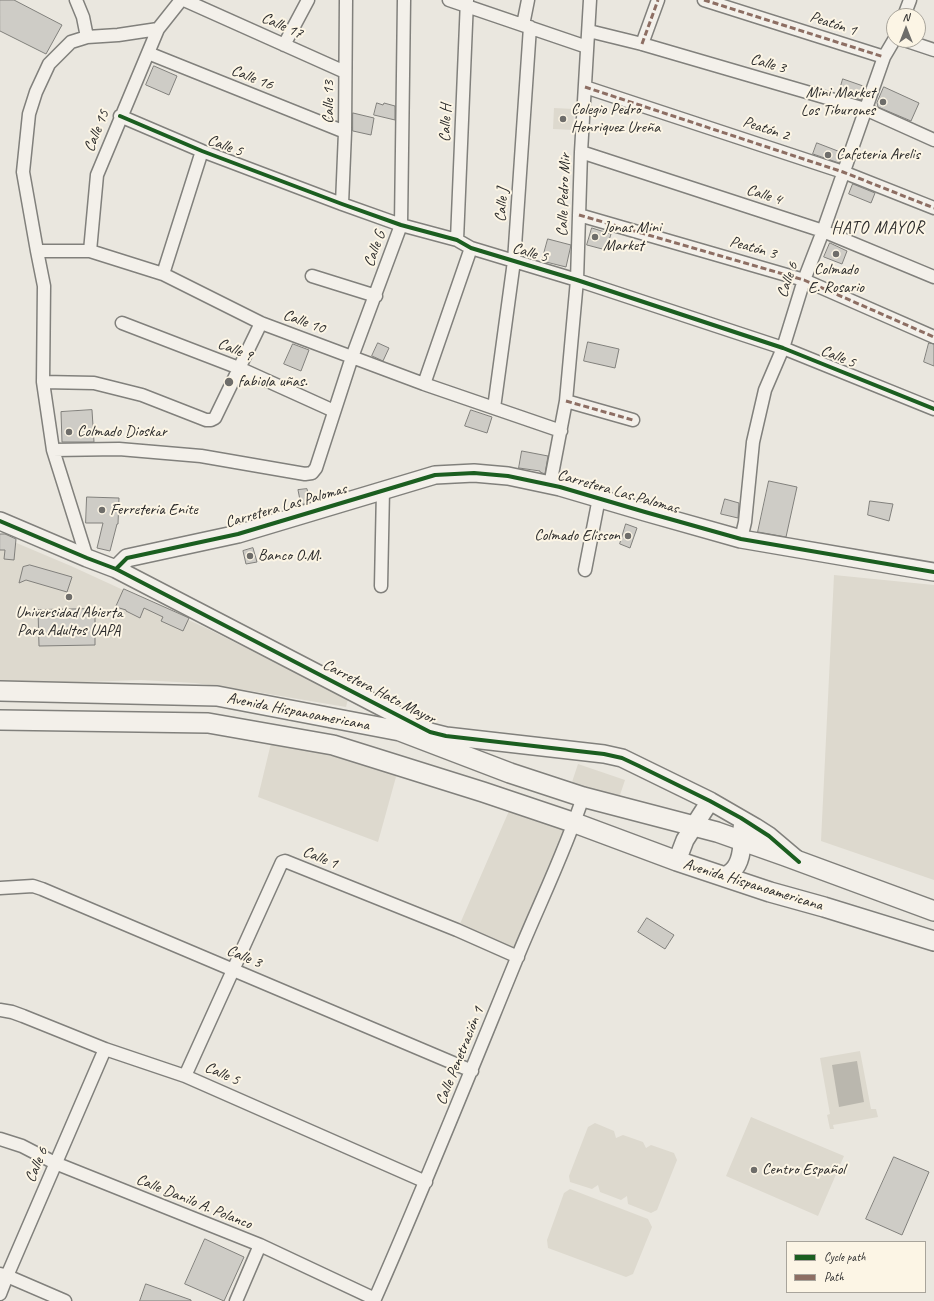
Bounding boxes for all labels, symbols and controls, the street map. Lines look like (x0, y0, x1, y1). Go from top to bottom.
street label: Peatón 1 (807, 7, 859, 41)
street label: Calle 17 (258, 8, 306, 44)
north arrow (886, 8, 926, 48)
text: N (903, 10, 909, 24)
street label: Calle 3 (748, 50, 788, 78)
street label: Calle 16 (228, 61, 276, 95)
street label: Calle 13 (319, 80, 339, 124)
place label: Mini Market Los Tiburones (801, 83, 875, 121)
marker: Mini Market Los Tiburones (878, 97, 888, 107)
place label: Colegio Pedro Henriquez Ureña (571, 100, 660, 138)
street label: Calle H (436, 104, 456, 142)
street label: Calle 15 (80, 107, 114, 155)
street label: Peatón 2 (740, 112, 792, 146)
marker: Colegio Pedro Henriquez Ureña (558, 114, 568, 124)
street label: Calle 5 (205, 131, 245, 161)
place label: Cafeteria Arelis (836, 145, 920, 165)
marker: Cafeteria Arelis (823, 150, 833, 160)
street label: Calle Pedro Mir (553, 153, 575, 237)
street label: Calle 4 (744, 180, 784, 210)
street label: Calle J (491, 187, 513, 223)
place label: Jonas Mini Market (603, 218, 661, 256)
district label: HATO MAYOR (832, 219, 924, 239)
street label: Calle G (360, 228, 390, 270)
marker: Jonas Mini Market (590, 232, 600, 242)
street label: Peatón 3 (727, 232, 779, 264)
street label: Calle 5 (510, 239, 550, 267)
marker: Colmado E. Rosario (831, 249, 841, 259)
street label: Calle 6 (773, 260, 803, 300)
place label: Colmado E. Rosario (808, 260, 864, 298)
street label: Calle 10 (280, 306, 328, 338)
street label: Calle 9 (215, 334, 255, 366)
street label: Calle 5 (818, 341, 858, 373)
place label: fabiola uñas. (238, 372, 307, 392)
marker: fabiola uñas. (223, 376, 235, 388)
place label: Colmado Dioskar (77, 422, 167, 442)
marker: Colmado Dioskar (64, 427, 74, 437)
street label: Carretera Las Palomas (555, 465, 681, 519)
street label: Carretera Las Palomas (223, 479, 349, 533)
place label: Ferreteria Enite (110, 500, 198, 520)
marker: Ferreteria Enite (97, 505, 107, 515)
place label: Colmado Elisson (534, 526, 620, 546)
marker: Colmado Elisson (623, 531, 633, 541)
place label: Banco O.M. (258, 546, 321, 566)
marker: Banco O.M. (245, 551, 255, 561)
marker: Universidad Abierta Para Adultos UAPA (64, 592, 74, 602)
place label: Universidad Abierta Para Adultos UAPA (16, 603, 122, 641)
street label: Carretera Hato Mayor (319, 655, 439, 729)
street label: Avenida Hispanoamericana (225, 689, 371, 735)
street label: Calle 1 (300, 842, 340, 874)
street label: Avenida Hispanoamericana (681, 855, 825, 915)
street label: Calle 3 (224, 941, 264, 973)
street label: Calle Penetración 1 (432, 1004, 488, 1108)
street label: Calle 5 (202, 1058, 242, 1090)
street label: Calle 6 (21, 1145, 53, 1185)
place label: Centro Español (762, 1160, 845, 1180)
marker: Centro Español (749, 1165, 759, 1175)
street label: Calle Danilo A. Polanco (133, 1170, 255, 1234)
legend (786, 1241, 926, 1293)
text: Cycle path (824, 1249, 866, 1265)
text: Path (824, 1269, 844, 1285)

